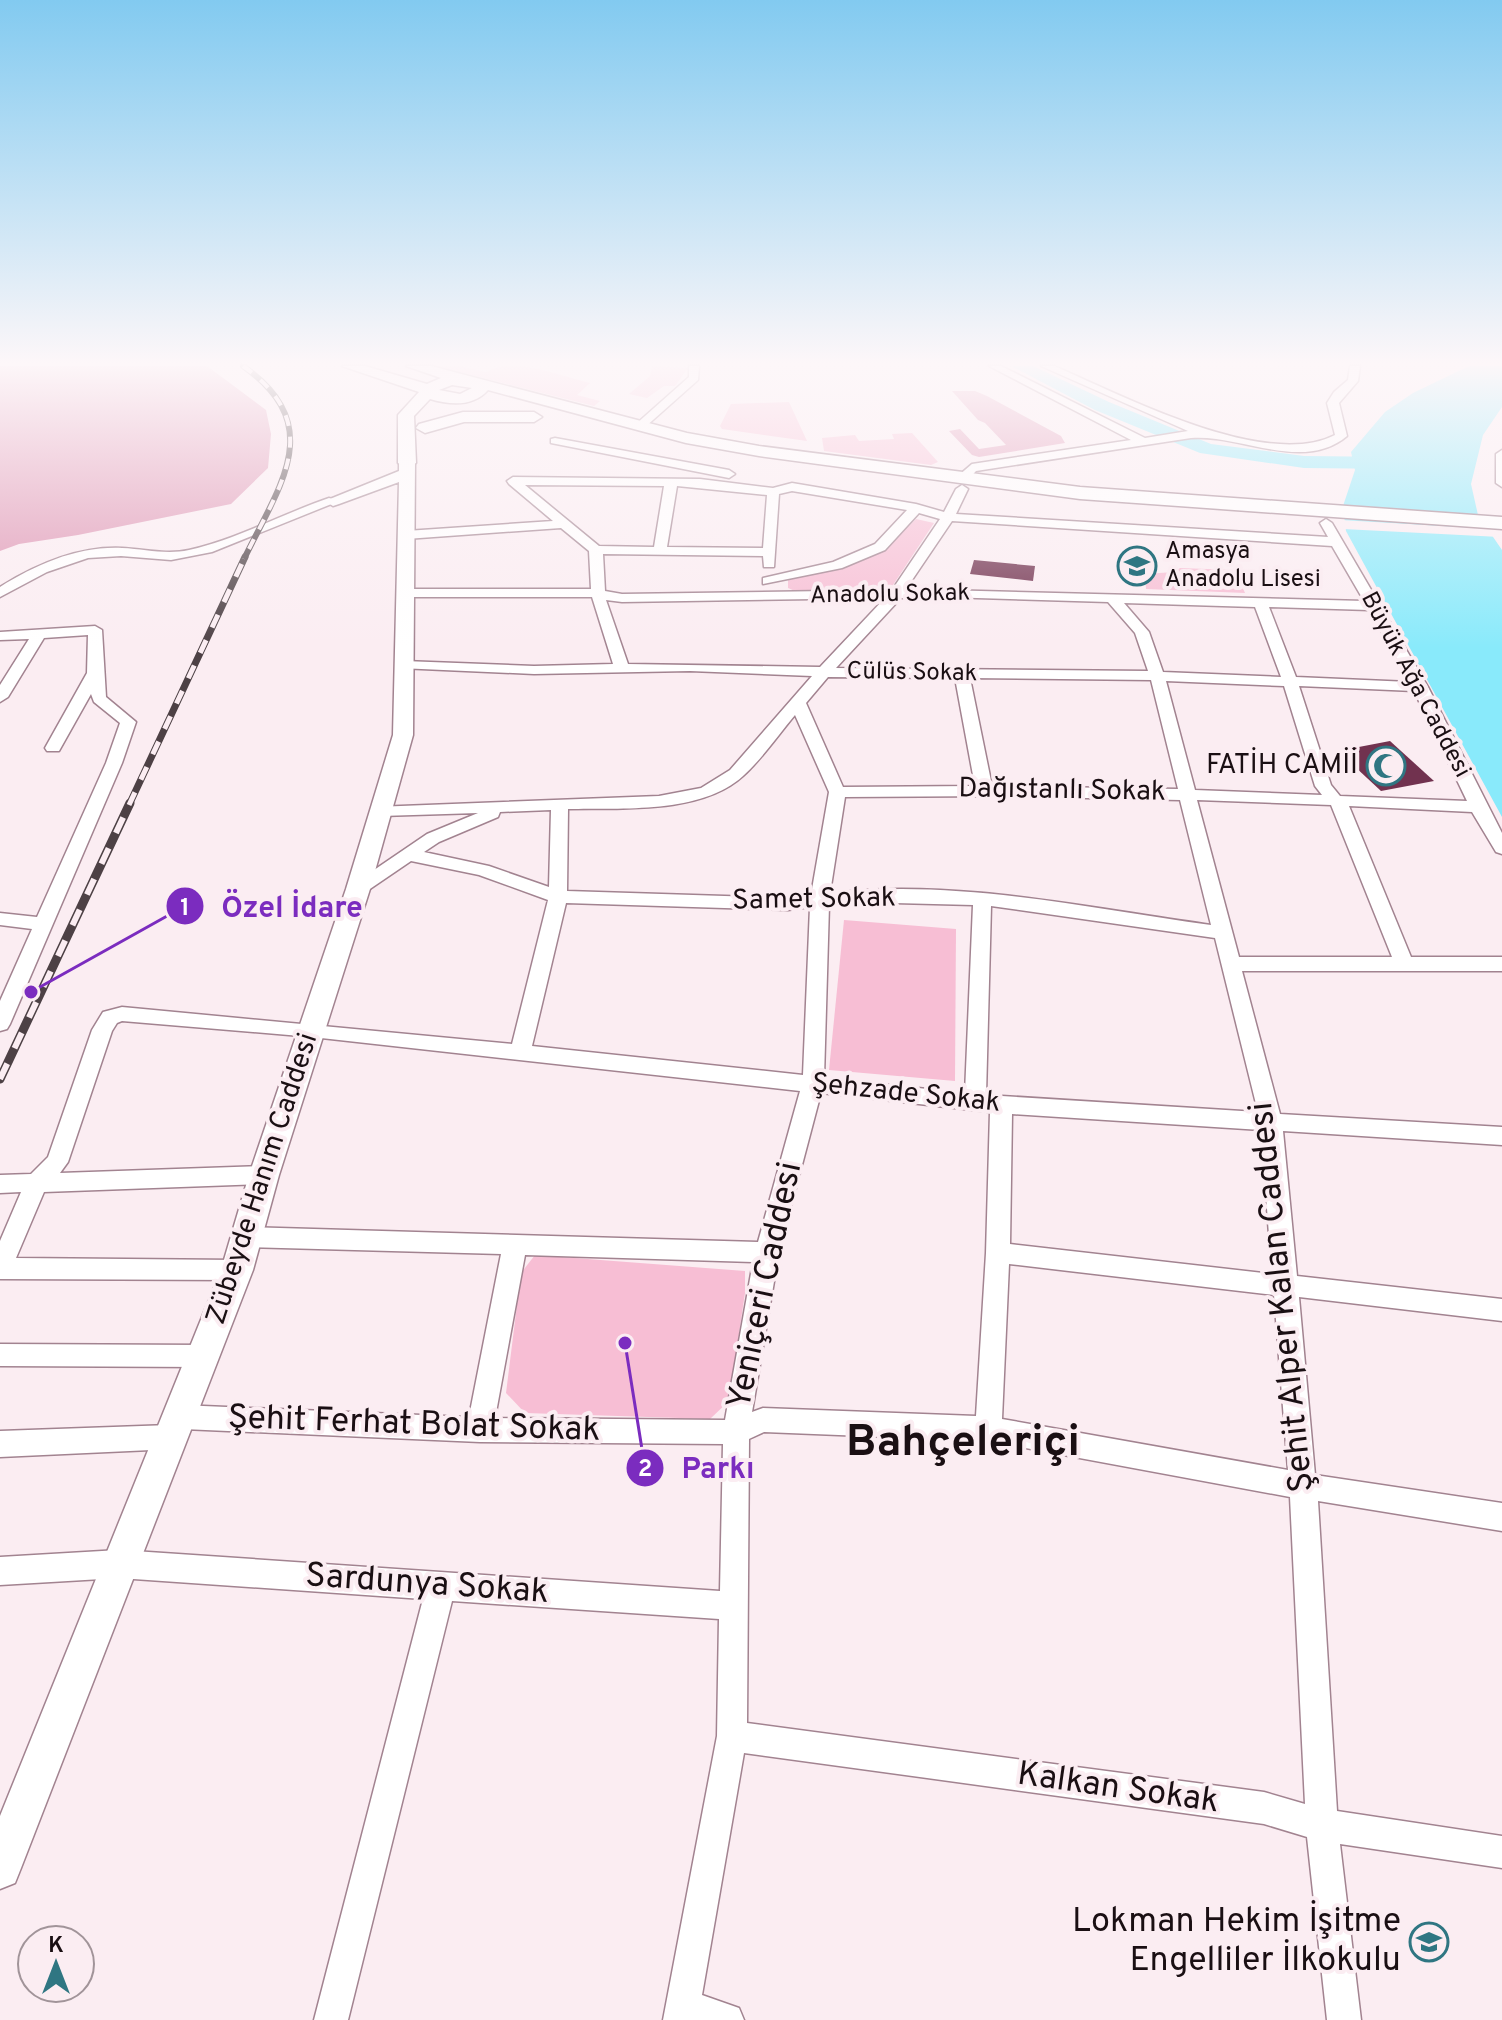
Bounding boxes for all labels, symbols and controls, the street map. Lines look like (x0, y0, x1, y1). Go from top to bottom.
place label: Amasya Anadolu Lisesi (1165, 537, 1321, 595)
school or university icon: Amasya Anadolu Lisesi (1116, 545, 1158, 587)
street label: Anadolu Sokak (810, 579, 970, 611)
street label: Büyük Ağa Caddesi (1353, 587, 1477, 783)
street label: Cülüs Sokak (846, 657, 978, 689)
mosque icon: FATİH CAMİİ (1365, 745, 1407, 787)
place label: FATİH CAMİİ (1206, 747, 1358, 784)
street label: Dağıstanlı Sokak (958, 771, 1166, 811)
callout: Özel İdare (165, 879, 378, 933)
street label: Samet Sokak (732, 881, 896, 919)
text: Özel İdare (221, 888, 363, 928)
text: 1 (180, 894, 190, 924)
street label: Zübeyde Hanım Caddesi (199, 1029, 327, 1329)
street label: Şehzade Sokak (810, 1066, 1002, 1122)
street label: Şehit Alper Kalan Caddesi (1241, 1100, 1325, 1494)
street label: Yeniçeri Caddesi (719, 1158, 813, 1414)
street label: Şehit Ferhat Bolat Sokak (227, 1397, 601, 1453)
district label: Bahçeleriçi (846, 1416, 1080, 1472)
callout: Parkı (625, 1441, 770, 1495)
text: Parkı (681, 1452, 755, 1489)
text: 2 (638, 1455, 652, 1485)
street label: Sardunya Sokak (304, 1555, 550, 1615)
street label: Kalkan Sokak (1014, 1754, 1222, 1824)
place label: Lokman Hekim İşitme Engelliler İlkokulu (1072, 1900, 1401, 1983)
school or university icon: Lokman Hekim İşitme Engelliler İlkokulu (1408, 1921, 1450, 1963)
north arrow (16, 1924, 96, 2004)
text: K (48, 1933, 64, 1960)

